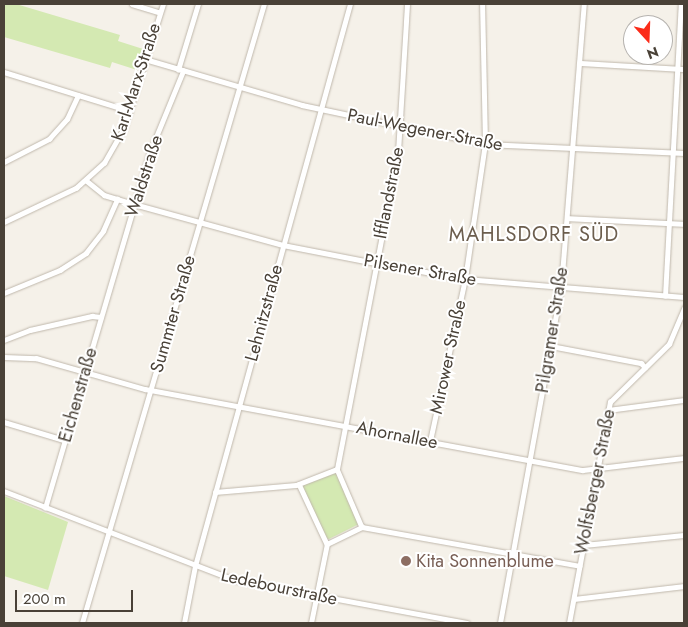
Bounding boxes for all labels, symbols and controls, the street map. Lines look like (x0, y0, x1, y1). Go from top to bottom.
north arrow (623, 15, 673, 65)
street label: Karl-Marx-Straße (107, 20, 165, 144)
text: N (644, 42, 661, 64)
street label: Paul-Wegener-Straße (346, 104, 504, 156)
street label: Waldstraße (121, 132, 167, 220)
street label: Ifflandstraße (370, 145, 408, 241)
district label: MAHLSDORF SÜD (447, 222, 621, 246)
street label: Pilsener Straße (362, 249, 478, 291)
street label: Summter Straße (146, 253, 200, 375)
street label: Lehnitzstraße (241, 262, 287, 364)
street label: Pilgramer Straße (531, 266, 573, 394)
street label: Mirower Straße (425, 298, 471, 416)
street label: Eichenstraße (54, 345, 102, 445)
street label: Wolfsberger Straße (570, 407, 620, 557)
street label: Ahornallee (355, 417, 439, 453)
place label: Kita Sonnenblume (416, 550, 554, 572)
marker: Kita Sonnenblume (400, 555, 412, 567)
street label: Ledebourstraße (219, 564, 339, 610)
scale bar (18, 580, 135, 612)
text: 200 m (23, 588, 66, 610)

